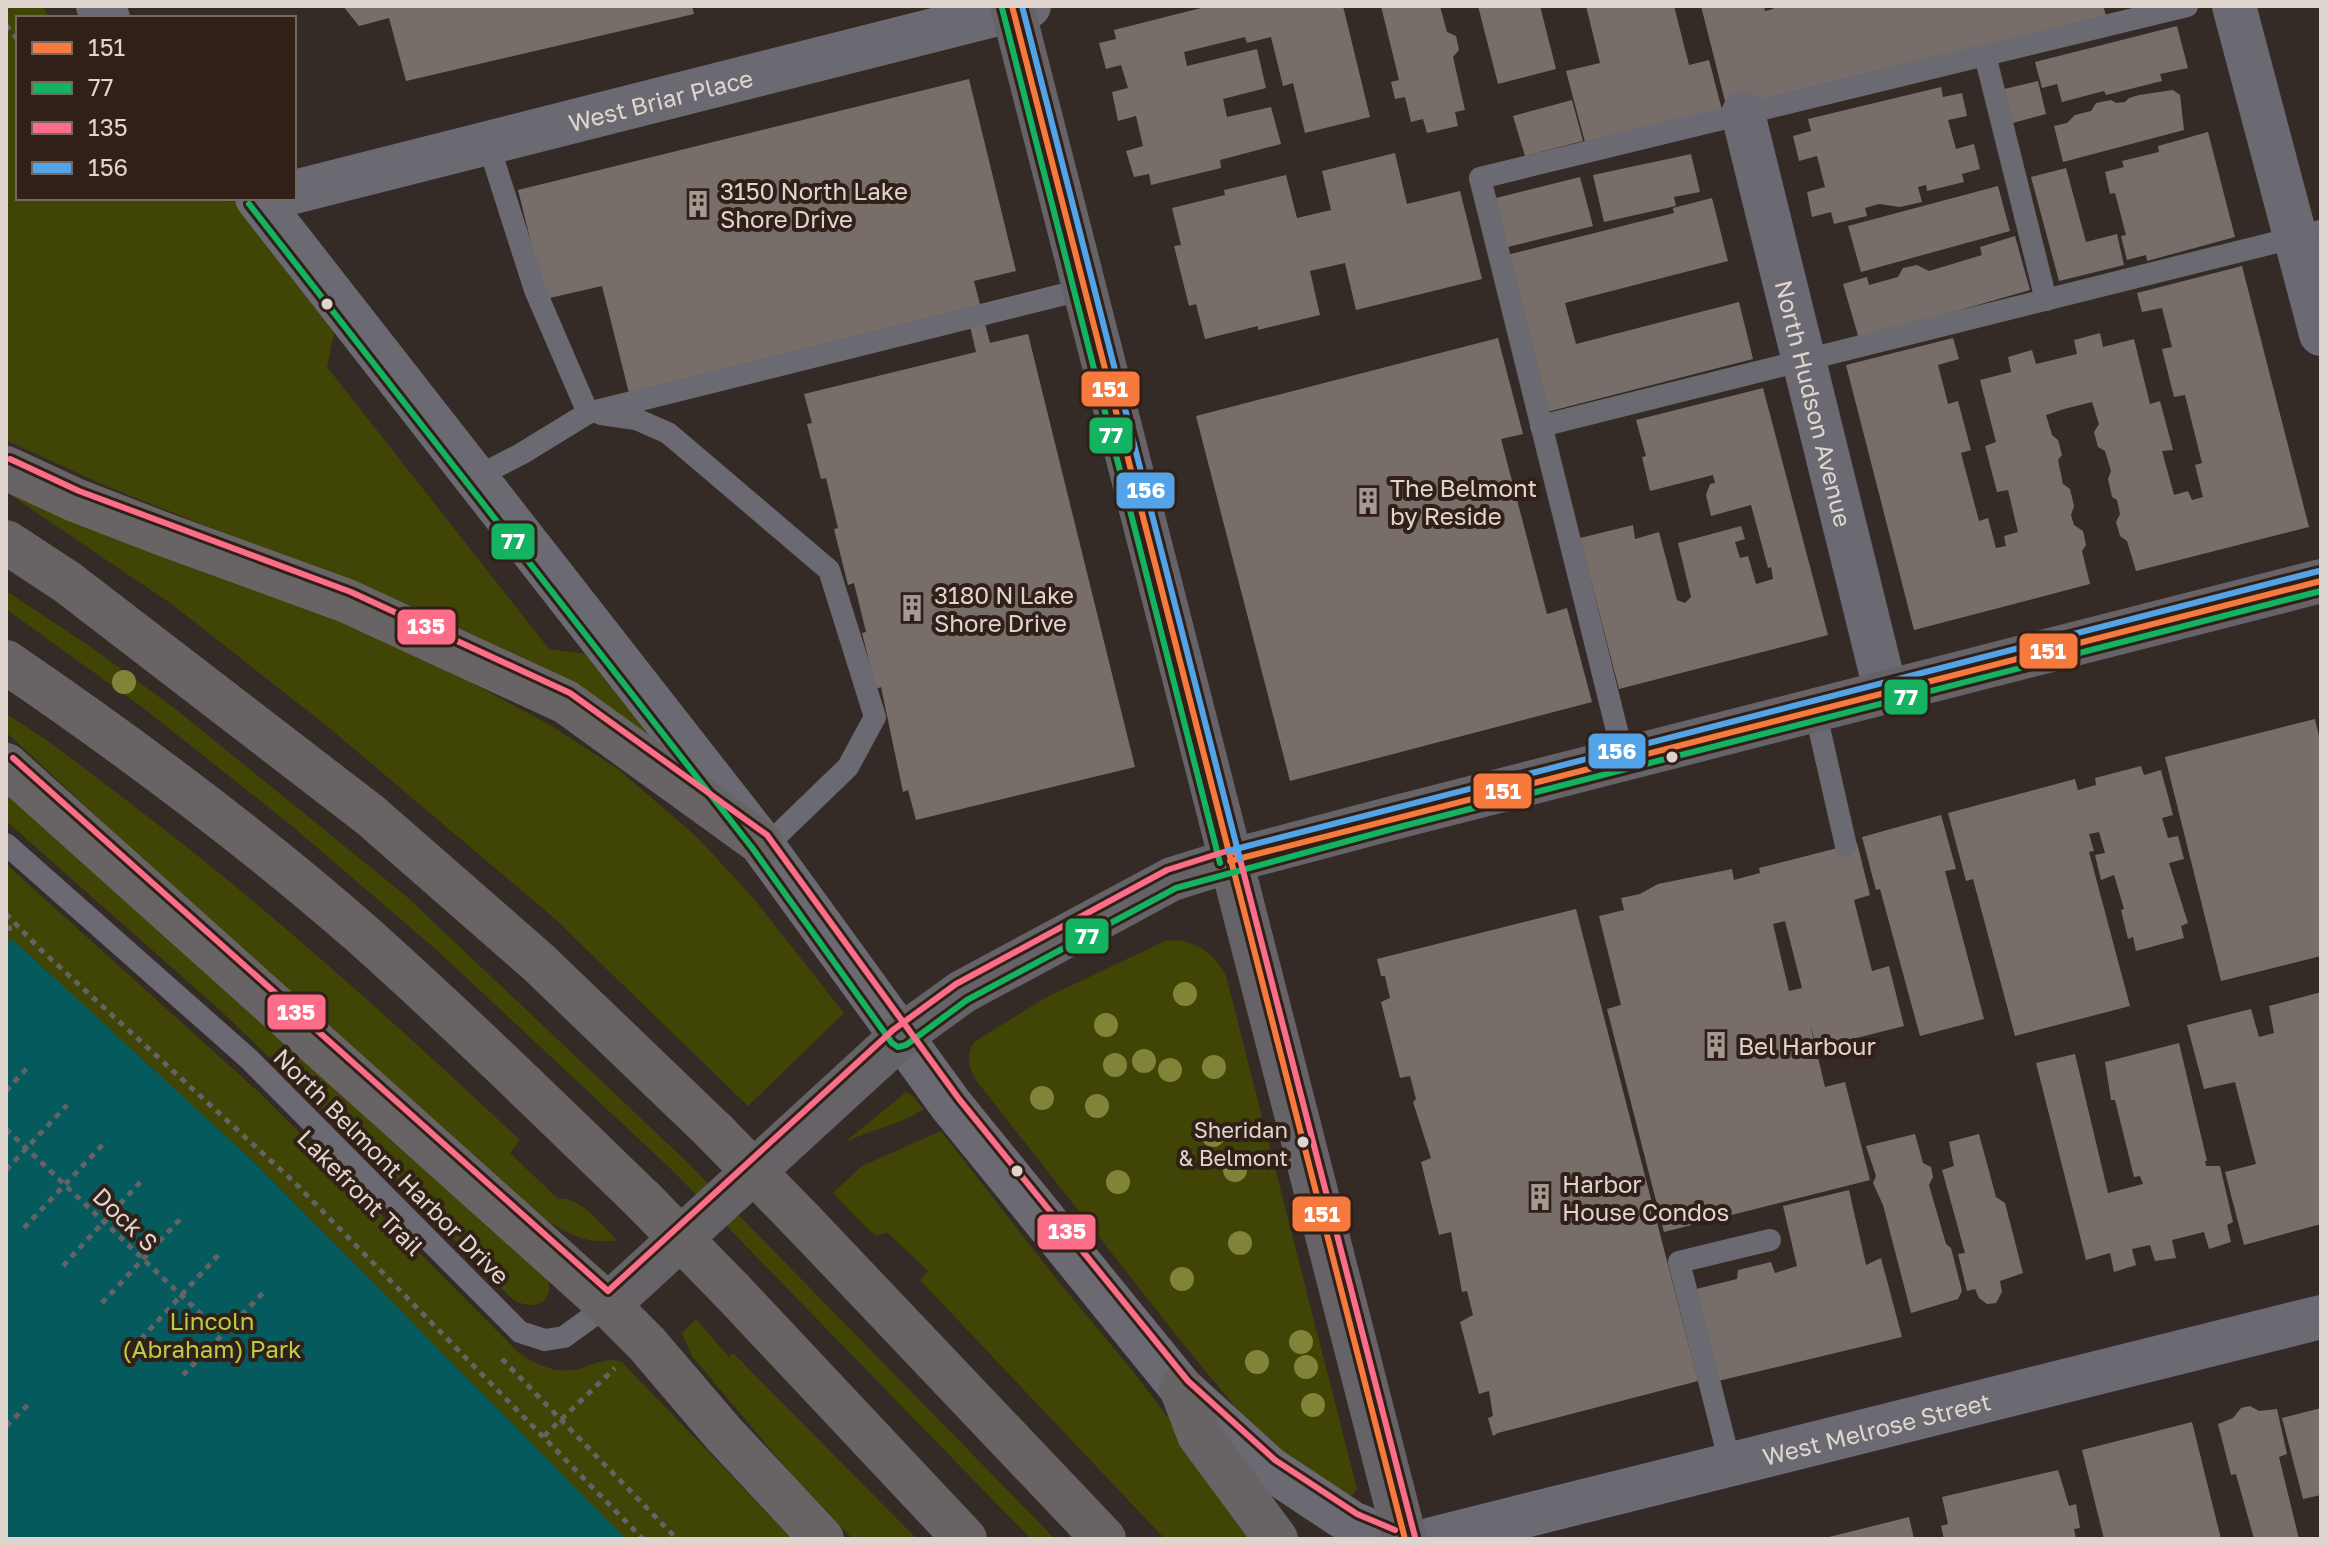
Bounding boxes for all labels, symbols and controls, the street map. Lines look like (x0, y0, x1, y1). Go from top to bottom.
legend (16, 16, 296, 200)
text: 151 (88, 32, 125, 61)
street label: West Briar Place (565, 62, 756, 137)
text: 77 (88, 72, 113, 101)
text: 135 (88, 112, 128, 141)
text: 156 (88, 152, 128, 181)
place label: 3150 North Lake Shore Drive (720, 176, 908, 233)
building icon: 3150 North Lake Shore Drive (683, 189, 713, 219)
street label: North Hudson Avenue (1770, 277, 1859, 530)
unlabelled marker (319, 296, 335, 312)
line badge: 151 (1080, 370, 1141, 408)
text: 151 (1092, 375, 1128, 402)
line badge: 77 (1088, 416, 1134, 455)
text: 77 (1099, 421, 1123, 448)
line badge: 156 (1115, 471, 1176, 510)
place label: The Belmont by Reside (1390, 473, 1537, 530)
text: 156 (1127, 476, 1165, 503)
building icon: The Belmont by Reside (1353, 486, 1383, 516)
line badge: 77 (490, 522, 536, 561)
text: 77 (501, 527, 525, 554)
place label: 3180 N Lake Shore Drive (934, 580, 1074, 637)
building icon: 3180 N Lake Shore Drive (897, 593, 927, 623)
line badge: 135 (396, 608, 457, 646)
text: 135 (407, 612, 445, 639)
line badge: 151 (2018, 632, 2079, 670)
text: 151 (2030, 637, 2066, 664)
line badge: 77 (1883, 678, 1929, 716)
text: 77 (1894, 683, 1918, 710)
line badge: 156 (1587, 732, 1647, 770)
text: 156 (1598, 737, 1636, 764)
unlabelled marker (1664, 749, 1680, 765)
line badge: 151 (1472, 772, 1533, 810)
text: 151 (1485, 777, 1521, 804)
line badge: 77 (1064, 917, 1110, 955)
text: 77 (1075, 922, 1099, 949)
line badge: 135 (266, 993, 327, 1031)
text: 135 (277, 998, 315, 1025)
building icon: Bel Harbour (1701, 1030, 1731, 1060)
place label: Bel Harbour (1738, 1031, 1876, 1060)
street label: North Belmont Harbor Drive (268, 1042, 516, 1290)
place label: Sheridan & Belmont (1178, 1116, 1288, 1171)
street label: Lakefront Trail (292, 1123, 430, 1261)
marker: Sheridan & Belmont (1295, 1134, 1311, 1150)
unlabelled marker (1009, 1163, 1025, 1179)
place label: Harbor House Condos (1562, 1169, 1729, 1226)
street label: Dock S (87, 1181, 165, 1257)
building icon: Harbor House Condos (1525, 1182, 1555, 1212)
line badge: 151 (1291, 1195, 1352, 1233)
text: 151 (1304, 1200, 1340, 1227)
line badge: 135 (1036, 1213, 1097, 1251)
text: 135 (1048, 1217, 1086, 1244)
park label: Lincoln (Abraham) Park (122, 1306, 302, 1363)
street label: West Melrose Street (1759, 1386, 1993, 1470)

